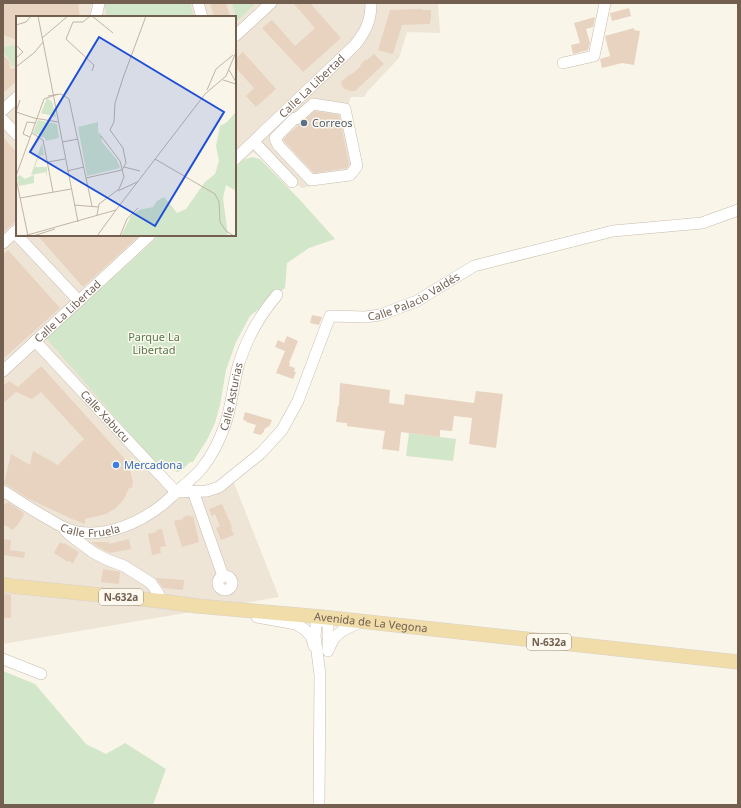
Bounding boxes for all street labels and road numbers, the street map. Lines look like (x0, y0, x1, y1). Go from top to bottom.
street label: Calle La Libertad (275, 51, 348, 121)
street label: Calle Palacio Valdés (367, 269, 462, 324)
street label: Calle La Libertad (31, 276, 104, 346)
street label: Calle Asturias (215, 361, 246, 433)
street label: Calle Xabucu (78, 387, 134, 445)
street label: Calle Fruela (58, 519, 122, 540)
road number: N-632a (99, 589, 143, 605)
street label: Avenida de La Vegona (314, 608, 428, 635)
road number: N-632a (527, 634, 571, 650)

